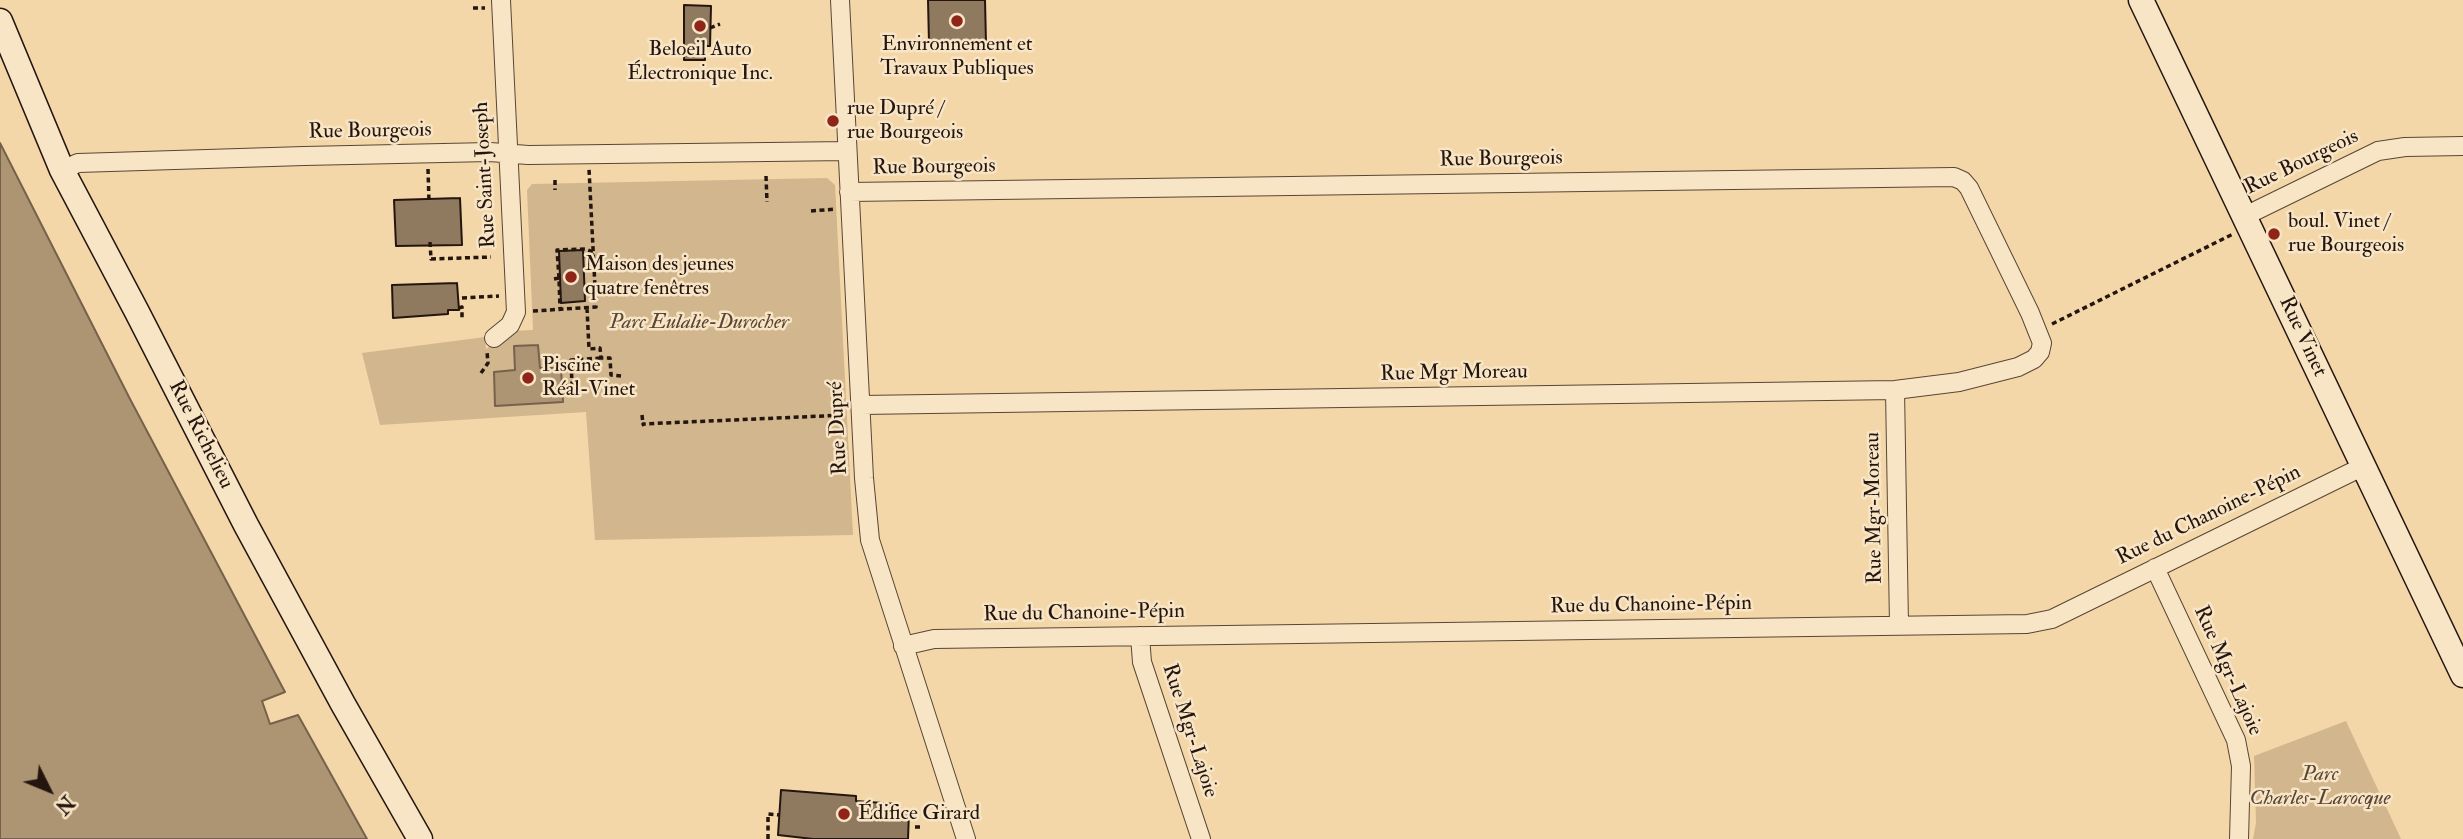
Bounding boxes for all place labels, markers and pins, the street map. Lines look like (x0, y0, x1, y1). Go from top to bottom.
marker: Environnement et Travaux Publiques (949, 13, 965, 29)
marker: Beloeil Auto Électronique Inc. (692, 18, 708, 34)
place label: Environnement et Travaux Publiques (880, 32, 1034, 82)
place label: Beloeil Auto Électronique Inc. (627, 37, 773, 87)
place label: rue Dupré / rue Bourgeois (847, 96, 963, 146)
marker: rue Dupré / rue Bourgeois (825, 113, 841, 129)
place label: boul. Vinet / rue Bourgeois (2288, 209, 2404, 259)
marker: boul. Vinet / rue Bourgeois (2266, 226, 2282, 242)
place label: Maison des jeunes quatre fenêtres (585, 252, 734, 302)
marker: Maison des jeunes quatre fenêtres (563, 269, 579, 285)
place label: Piscine Réal-Vinet (542, 353, 635, 403)
marker: Piscine Réal-Vinet (520, 370, 536, 386)
place label: Édifice Girard (858, 801, 980, 827)
marker: Édifice Girard (836, 806, 852, 822)

